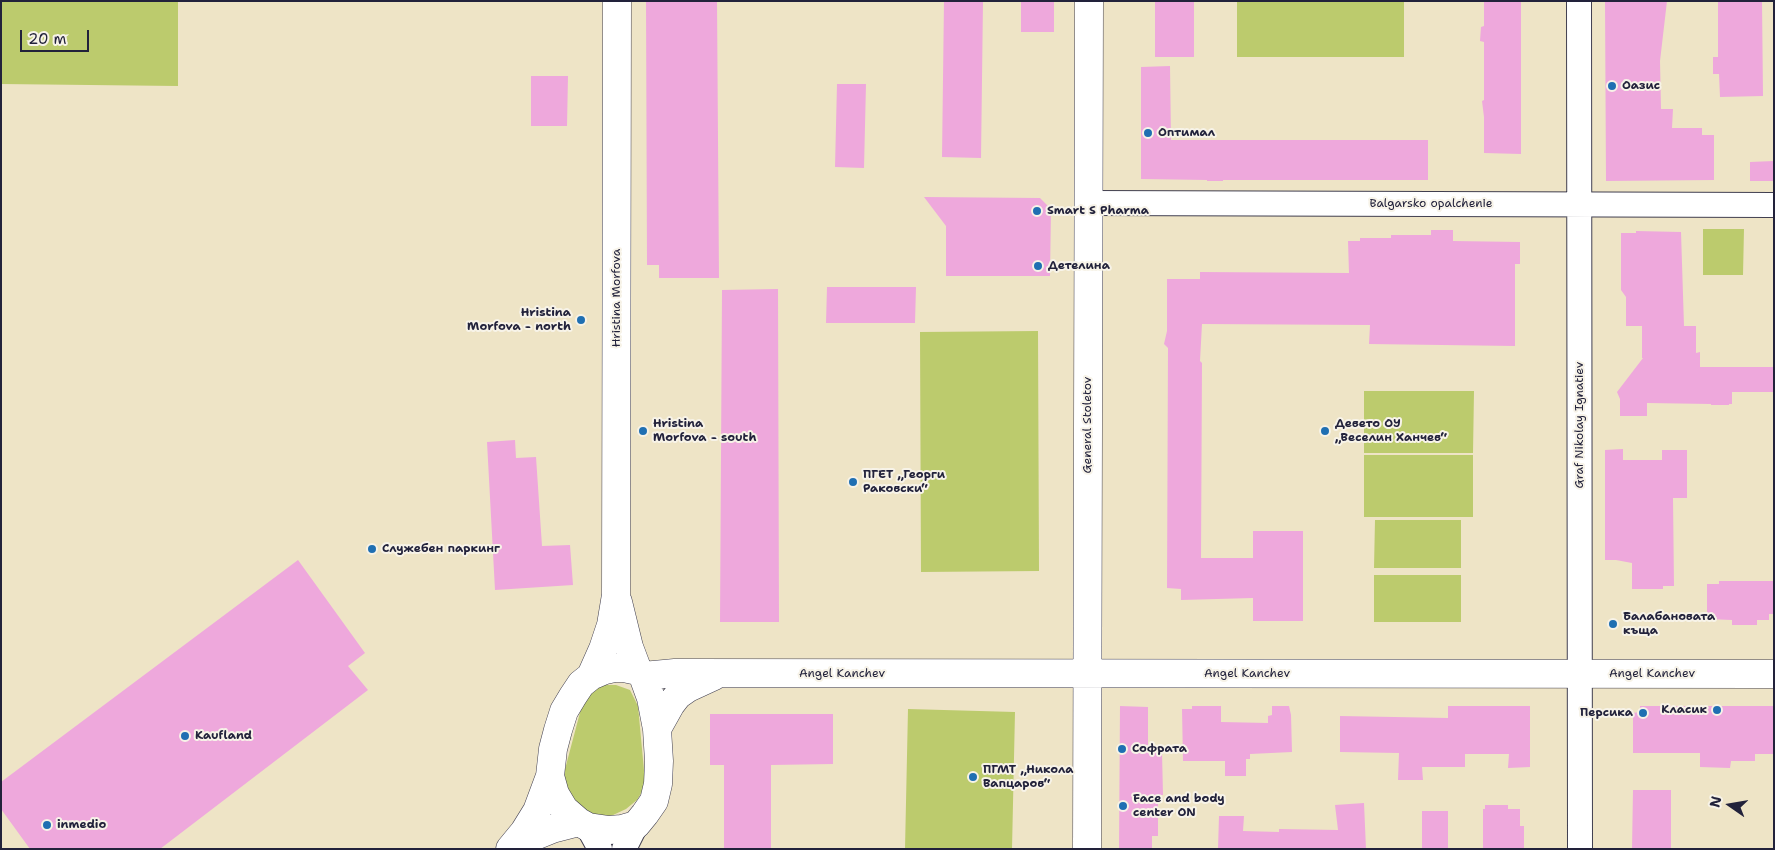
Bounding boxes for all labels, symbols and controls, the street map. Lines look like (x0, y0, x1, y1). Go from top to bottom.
scale bar (22, 20, 91, 52)
text: 20 m (28, 29, 67, 49)
place label: Оазис (1622, 79, 1660, 93)
marker: Оазис (1606, 80, 1618, 92)
place label: Оптимал (1158, 126, 1215, 140)
marker: Оптимал (1142, 127, 1154, 139)
street label: Balgarsko opalchenie (1369, 197, 1493, 211)
place label: Smart S Pharma (1047, 204, 1149, 218)
marker: Smart S Pharma (1031, 205, 1043, 217)
street label: Hristina Morfova (610, 249, 624, 347)
place label: Детелина (1048, 259, 1110, 273)
marker: Детелина (1032, 260, 1044, 272)
place label: Hristina Morfova - north (467, 306, 571, 334)
marker: Hristina Morfova - north (575, 314, 587, 326)
street label: Graf Nikolay Ignatiev (1573, 362, 1587, 488)
street label: General Stoletov (1081, 376, 1095, 474)
place label: Hristina Morfova - south (653, 417, 756, 445)
place label: Девето ОУ „Веселин Ханчев“ (1335, 417, 1447, 445)
marker: Hristina Morfova - south (637, 425, 649, 437)
marker: Девето ОУ „Веселин Ханчев“ (1319, 425, 1331, 437)
place label: ПГЕТ „Георги Раковски“ (863, 468, 945, 496)
marker: ПГЕТ „Георги Раковски“ (847, 476, 859, 488)
place label: Служебен паркинг (382, 542, 500, 556)
marker: Служебен паркинг (366, 543, 378, 555)
place label: Балабановата къща (1623, 610, 1715, 638)
marker: Балабановата къща (1607, 618, 1619, 630)
street label: Angel Kanchev (799, 667, 885, 681)
street label: Angel Kanchev (1204, 667, 1290, 681)
street label: Angel Kanchev (1609, 667, 1695, 681)
place label: Класик (1661, 703, 1707, 717)
marker: Класик (1711, 704, 1723, 716)
place label: Персика (1580, 706, 1633, 720)
marker: Персика (1637, 707, 1649, 719)
place label: Kaufland (195, 729, 252, 743)
marker: Kaufland (179, 730, 191, 742)
place label: Софрата (1132, 742, 1187, 756)
marker: Софрата (1116, 743, 1128, 755)
place label: ПГМТ „Никола Вапцаров“ (983, 763, 1073, 791)
marker: ПГМТ „Никола Вапцаров“ (967, 771, 979, 783)
north arrow (1705, 780, 1755, 830)
place label: Face and body center ON (1133, 792, 1225, 820)
text: N (1705, 794, 1725, 809)
marker: Face and body center ON (1117, 800, 1129, 812)
place label: inmedio (57, 818, 106, 832)
marker: inmedio (41, 819, 53, 831)

